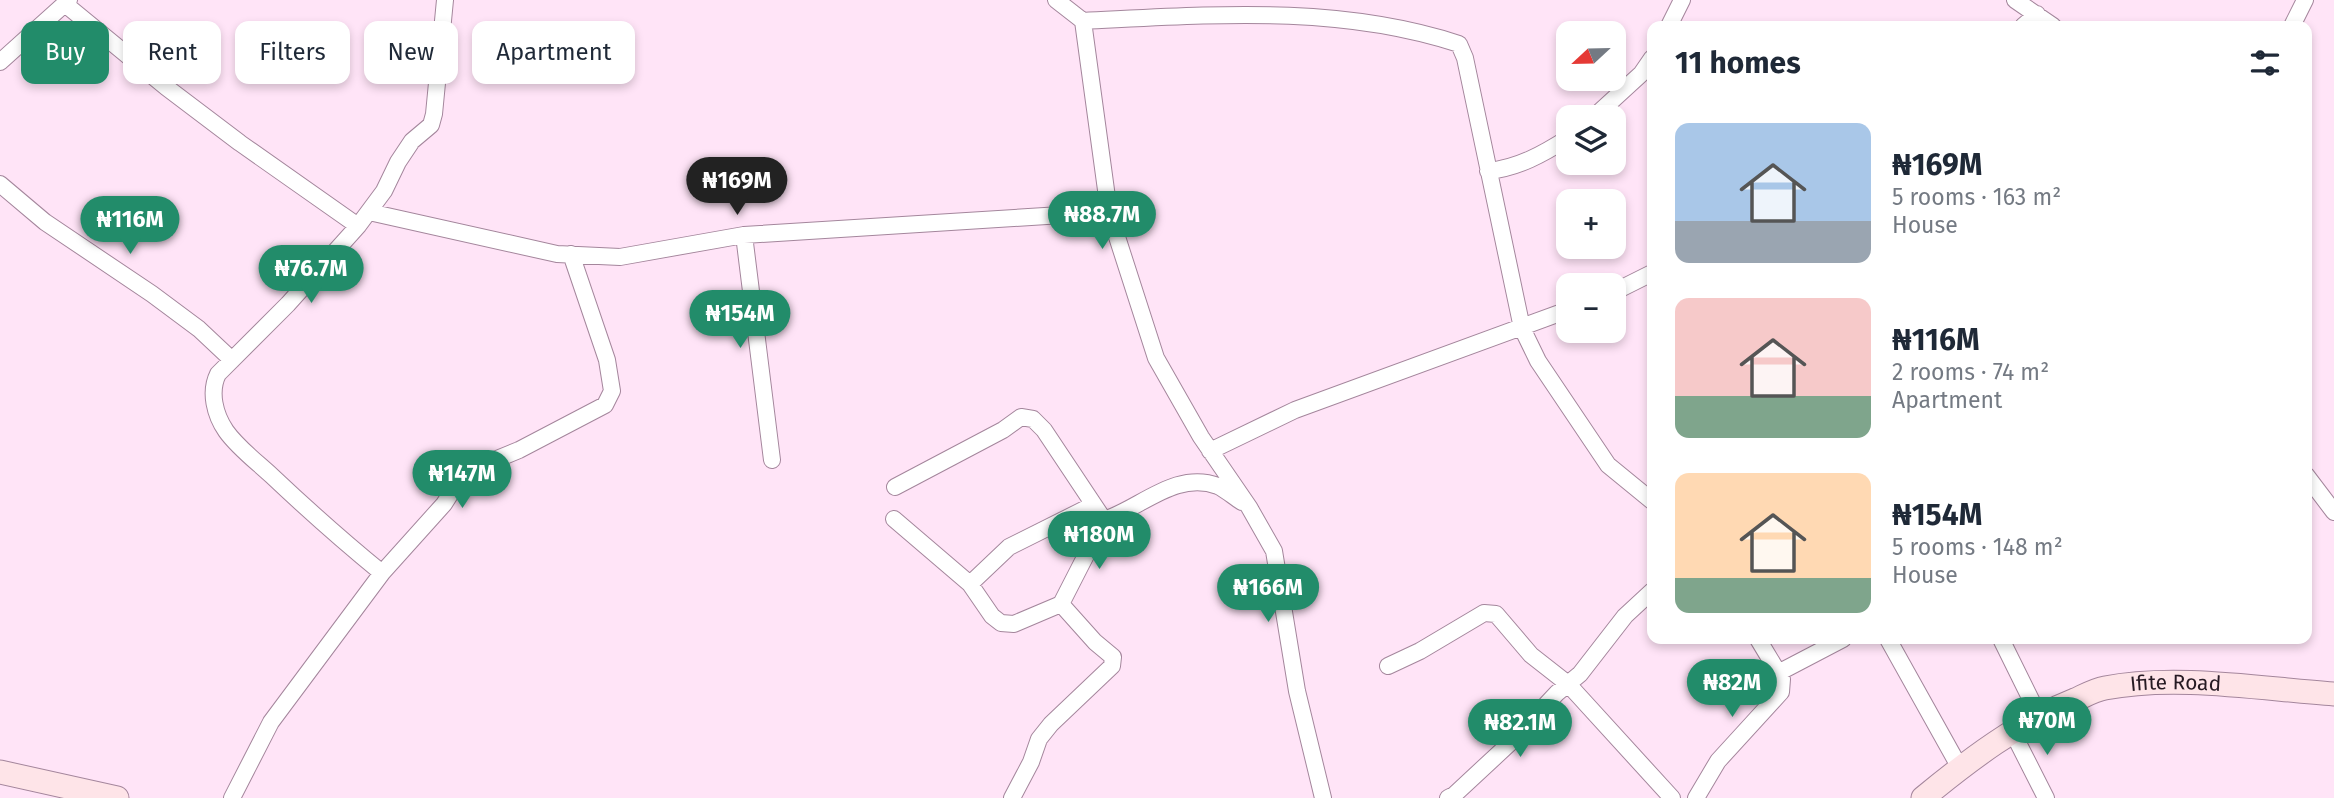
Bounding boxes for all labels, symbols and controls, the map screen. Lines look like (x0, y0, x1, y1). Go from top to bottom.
chip: Buy (21, 21, 109, 84)
chip: Rent (123, 21, 221, 84)
chip: Filters (235, 21, 350, 84)
chip: New (364, 21, 458, 84)
chip: Apartment (472, 21, 635, 84)
north arrow (1556, 21, 1626, 91)
map controls (1556, 21, 1626, 343)
icon: filters (2246, 44, 2284, 82)
text: 11 homes (1675, 45, 1801, 81)
button: layers (1556, 105, 1626, 175)
text: ₦169M (1892, 147, 1982, 183)
icon: home (1731, 151, 1815, 235)
pin: ₦169M (688, 158, 786, 217)
text: ₦169M (702, 166, 772, 194)
text: 5 rooms · 163 m² (1892, 183, 2061, 211)
button: + (1556, 189, 1626, 259)
pin: ₦88.7M (1045, 191, 1159, 251)
pin: ₦116M (81, 196, 179, 256)
text: ₦88.7M (1064, 200, 1140, 228)
text: ₦116M (96, 205, 164, 233)
text: House (1892, 211, 1958, 239)
pin: ₦76.7M (254, 246, 368, 305)
text: ₦76.7M (275, 254, 347, 282)
button: − (1556, 273, 1626, 343)
pin: ₦154M (691, 290, 789, 350)
text: ₦154M (705, 299, 775, 327)
text: ₦116M (1892, 322, 1979, 358)
icon: home (1731, 326, 1815, 410)
text: 2 rooms · 74 m² (1892, 358, 2049, 386)
text: Apartment (1892, 386, 2002, 414)
pin: ₦147M (413, 450, 511, 510)
text: ₦147M (429, 459, 495, 487)
text: ₦154M (1892, 497, 1982, 533)
icon: home (1731, 501, 1815, 585)
pin: ₦180M (1050, 512, 1148, 571)
text: ₦180M (1064, 520, 1134, 548)
text: 5 rooms · 148 m² (1892, 533, 2063, 561)
text: House (1892, 561, 1958, 589)
pin: ₦166M (1219, 564, 1317, 624)
text: ₦166M (1233, 573, 1303, 601)
pin: ₦82M (1691, 660, 1773, 719)
text: ₦82M (1703, 668, 1761, 696)
street label: Ifite Road (2129, 669, 2222, 697)
pin: ₦70M (2006, 698, 2088, 757)
pin: ₦82.1M (1463, 700, 1577, 759)
text: ₦70M (2018, 706, 2076, 734)
text: ₦82.1M (1484, 708, 1556, 736)

